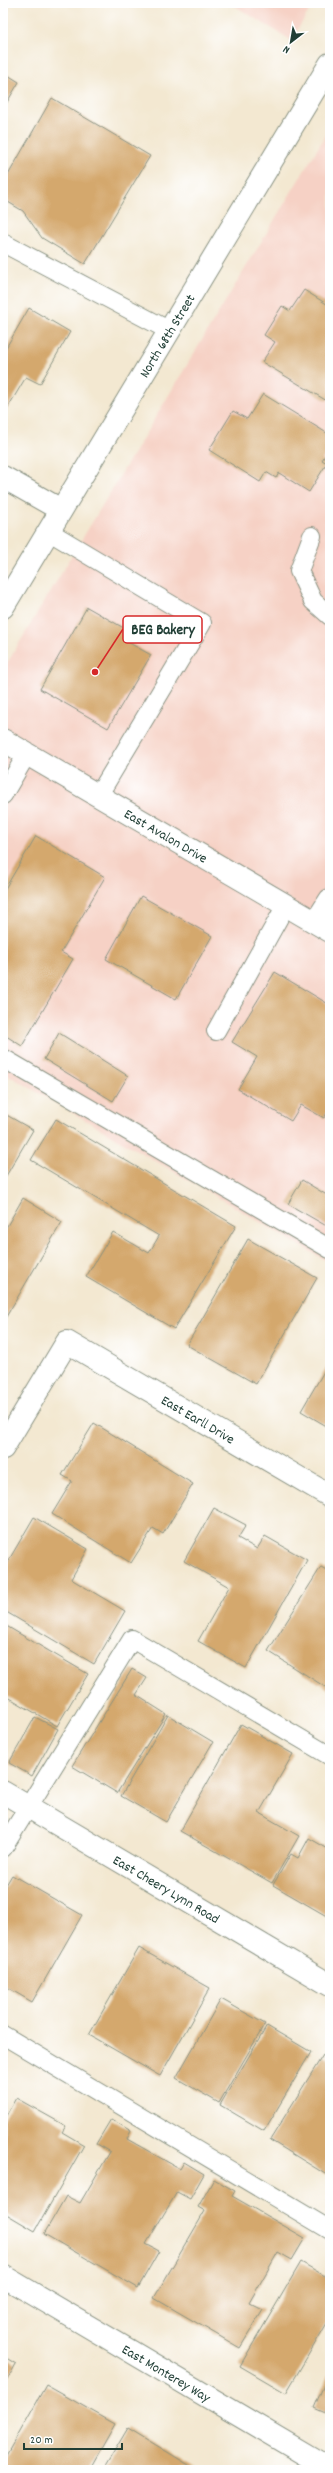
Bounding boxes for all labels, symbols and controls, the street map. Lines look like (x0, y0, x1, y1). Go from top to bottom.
north arrow (271, 22, 311, 62)
text: N (280, 40, 293, 57)
street label: North 68th Street (135, 291, 201, 382)
callout: BEG Bakery (123, 616, 202, 643)
text: BEG Bakery (131, 620, 196, 642)
street label: East Avalon Drive (120, 805, 211, 869)
street label: East Earll Drive (157, 1391, 238, 1450)
street label: East Cheery Lynn Road (109, 1851, 223, 1930)
street label: East Monterey Way (117, 2340, 214, 2409)
scale bar (24, 2425, 122, 2451)
text: 20 m (30, 2432, 53, 2449)

